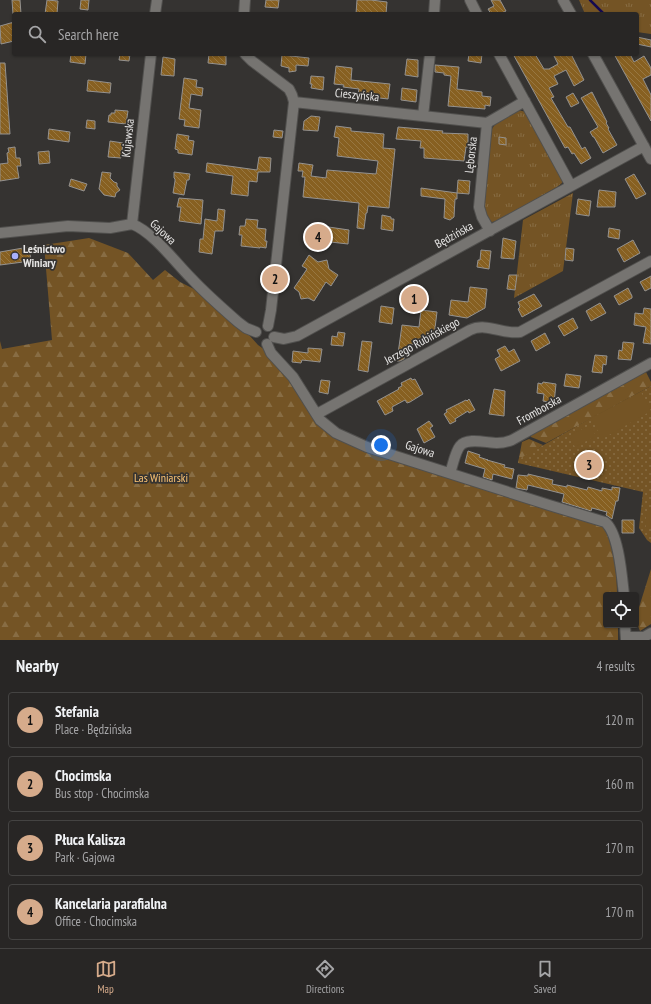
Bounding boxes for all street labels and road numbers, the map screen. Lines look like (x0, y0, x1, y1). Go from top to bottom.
street label: Cieszyńska (334, 85, 380, 104)
street label: Kujawska (118, 118, 137, 158)
street label: Lęborska (461, 136, 480, 174)
street label: Gajowa (147, 216, 180, 248)
street label: Będzińska (432, 218, 476, 251)
street label: Jerzego Rubińskiego (381, 314, 462, 368)
street label: Fromborska (514, 391, 564, 428)
street label: Gajowa (403, 437, 437, 460)

